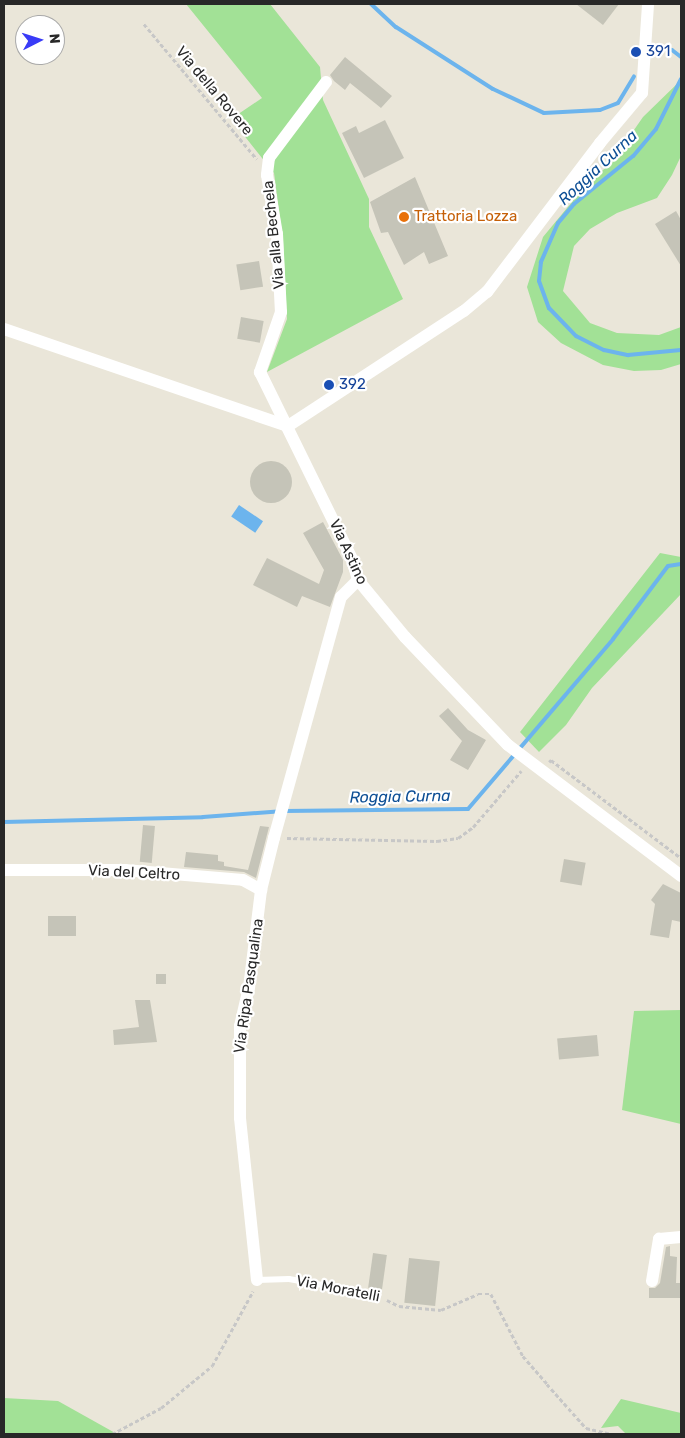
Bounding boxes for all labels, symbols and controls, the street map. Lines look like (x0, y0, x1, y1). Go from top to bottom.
north arrow (15, 15, 65, 65)
text: N (46, 33, 63, 44)
street label: Via della Rovere (172, 43, 256, 139)
place label: 391 (646, 43, 670, 61)
marker: 391 (630, 46, 642, 58)
water label: Roggia Curna (554, 126, 642, 210)
street label: Via alla Bechela (259, 180, 289, 290)
place label: Trattoria Lozza (414, 208, 517, 226)
marker: Trattoria Lozza (398, 211, 410, 223)
place label: 392 (339, 376, 366, 394)
marker: 392 (323, 379, 335, 391)
street label: Via Astino (325, 516, 371, 588)
water label: Roggia Curna (349, 787, 451, 807)
street label: Via del Celtro (88, 862, 180, 884)
street label: Via Ripa Pasqualina (231, 917, 267, 1055)
street label: Via Moratelli (295, 1272, 381, 1306)

